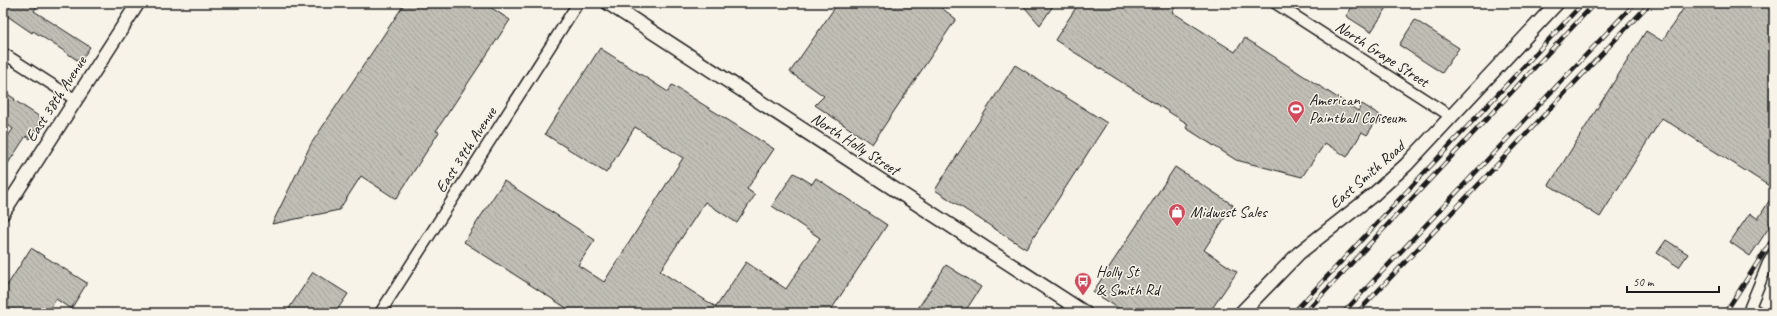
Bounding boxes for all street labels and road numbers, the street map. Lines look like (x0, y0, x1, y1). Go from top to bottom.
street label: North Grape Street (1332, 16, 1434, 93)
street label: East 38th Avenue (21, 51, 92, 145)
street label: East 39th Avenue (431, 102, 502, 196)
street label: North Holly Street (807, 108, 905, 181)
street label: East Smith Road (1325, 135, 1411, 213)

